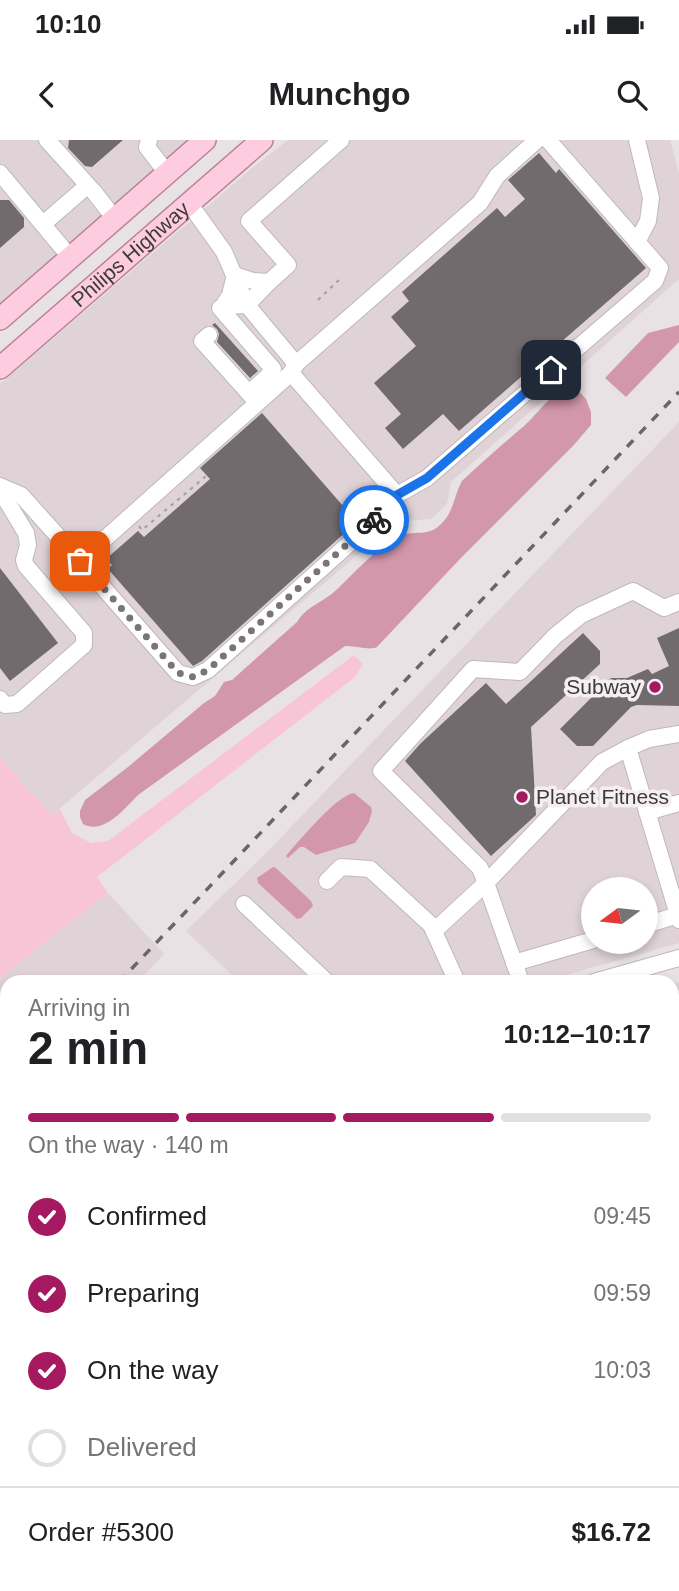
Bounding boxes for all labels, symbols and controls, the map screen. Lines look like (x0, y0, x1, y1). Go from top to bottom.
text: 10:10 (35, 9, 102, 39)
icon: back (28, 76, 66, 114)
text: Munchgo (268, 76, 411, 112)
icon: search (613, 76, 651, 114)
street label: Philips Highway (67, 196, 194, 311)
pin (521, 340, 581, 400)
icon: home (532, 351, 570, 389)
courier (339, 485, 409, 555)
icon: bike (355, 501, 393, 539)
pin (50, 531, 110, 591)
icon: bag (61, 542, 99, 580)
place label: Subway (566, 675, 641, 698)
marker: Subway (647, 679, 663, 695)
place label: Planet Fitness (536, 785, 669, 808)
marker: Planet Fitness (514, 789, 530, 805)
north arrow (581, 877, 658, 954)
map controls (581, 877, 658, 954)
text: Arriving in (28, 995, 130, 1021)
text: 10:12–10:17 (504, 1019, 651, 1049)
text: 2 min (28, 1022, 148, 1074)
text: On the way · 140 m (28, 1132, 229, 1158)
icon: check (28, 1198, 66, 1236)
text: Confirmed (87, 1201, 207, 1231)
text: 09:45 (593, 1203, 651, 1229)
icon: check (28, 1275, 66, 1313)
text: Preparing (87, 1278, 200, 1308)
text: 09:59 (593, 1280, 651, 1306)
icon: check (28, 1352, 66, 1390)
text: On the way (87, 1355, 219, 1385)
text: 10:03 (593, 1357, 651, 1383)
text: Delivered (87, 1432, 197, 1462)
text: Order #5300 (28, 1517, 174, 1547)
text: $16.72 (571, 1517, 651, 1547)

